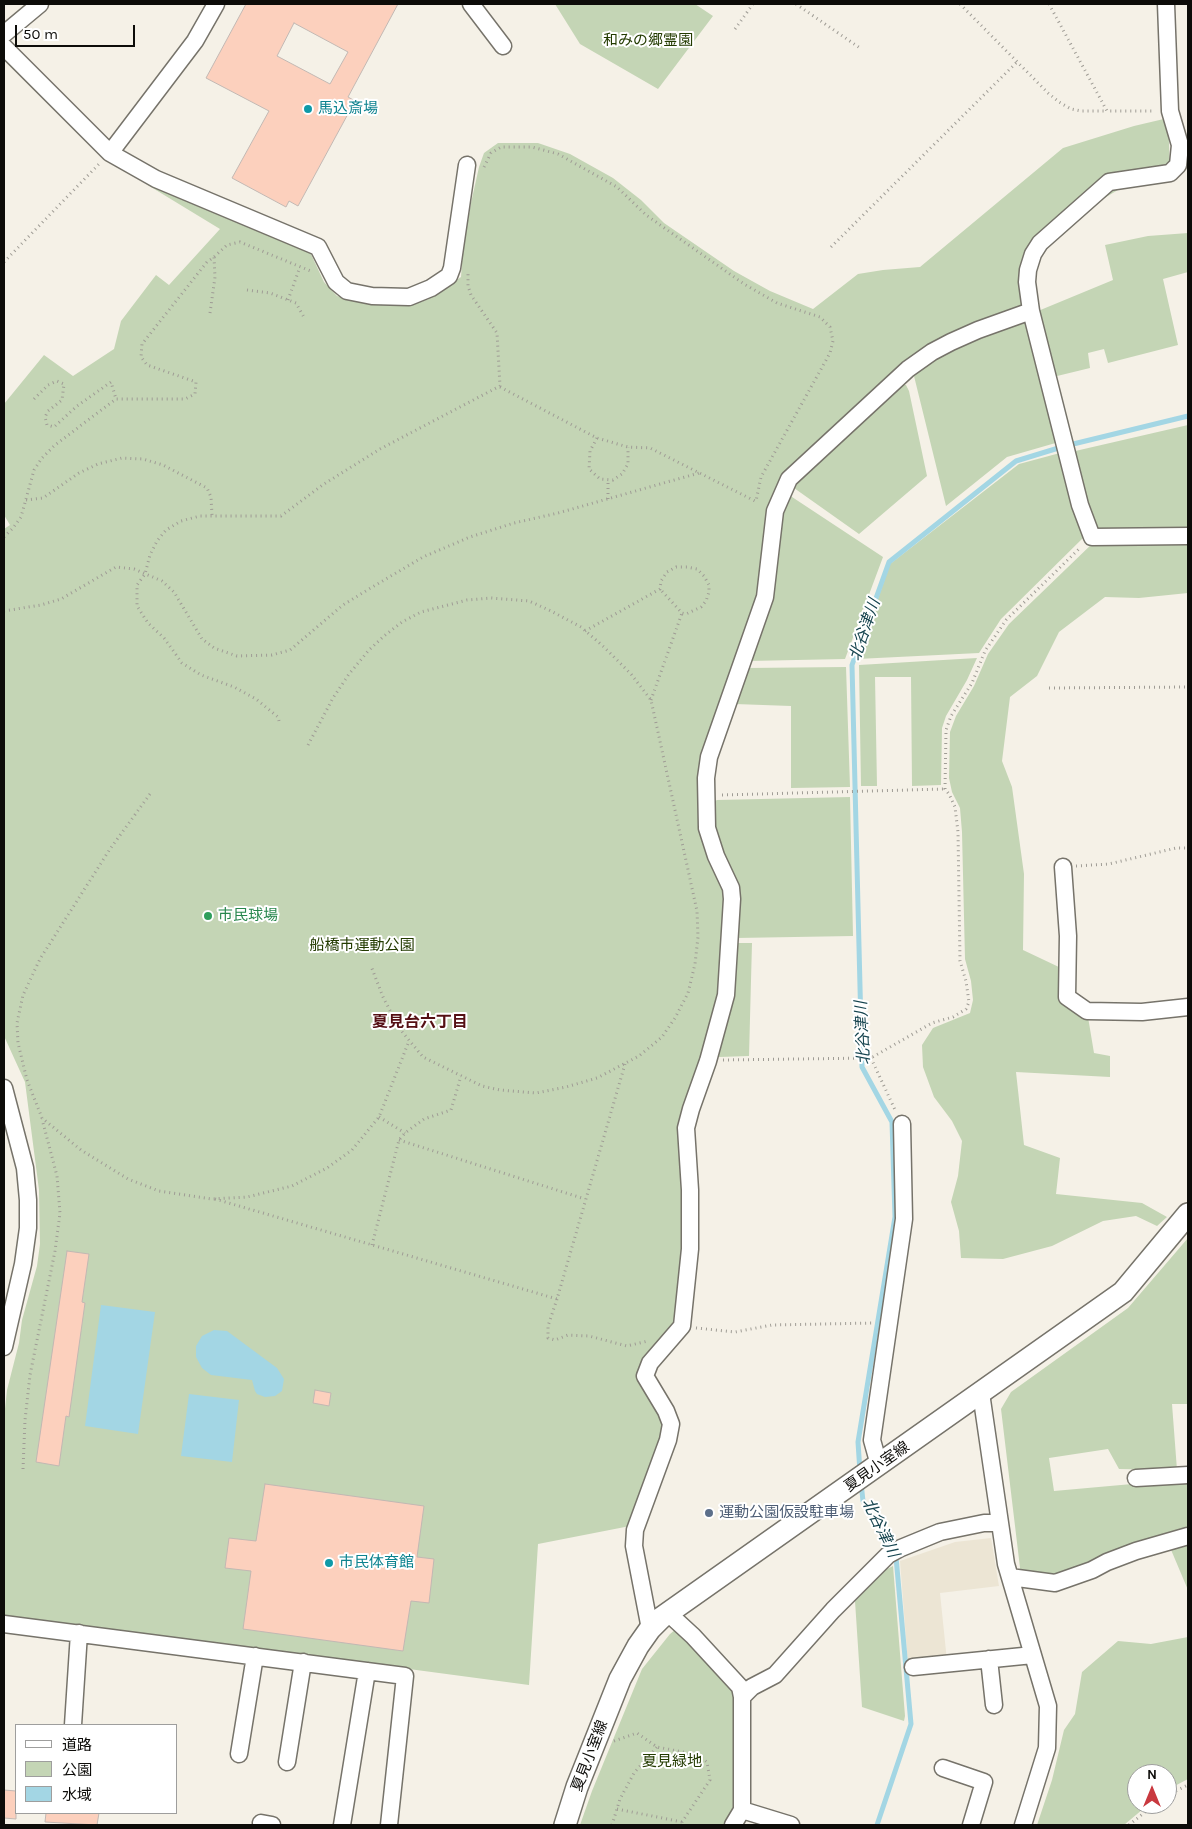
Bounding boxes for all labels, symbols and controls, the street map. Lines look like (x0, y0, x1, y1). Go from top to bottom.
scale bar (18, 15, 138, 47)
text: 50 m (23, 25, 58, 43)
park label: 和みの郷霊園 (603, 32, 693, 50)
place label: 馬込斎場 (318, 100, 378, 118)
marker: 馬込斎場 (302, 103, 314, 115)
water label: 北谷津川 (846, 597, 884, 663)
place label: 市民球場 (218, 907, 278, 925)
marker: 市民球場 (202, 910, 214, 922)
park label: 船橋市運動公園 (310, 937, 414, 955)
water label: 北谷津川 (852, 1001, 874, 1065)
district label: 夏見台六丁目 (372, 1012, 468, 1032)
street label: 夏見小室線 (841, 1438, 913, 1496)
water label: 北谷津川 (857, 1495, 903, 1561)
place label: 運動公園仮設駐車場 (719, 1504, 854, 1522)
marker: 運動公園仮設駐車場 (703, 1507, 715, 1519)
place label: 市民体育館 (339, 1554, 414, 1572)
marker: 市民体育館 (323, 1557, 335, 1569)
street label: 夏見小室線 (568, 1718, 612, 1794)
legend (15, 1724, 178, 1814)
text: 道路 (62, 1736, 92, 1754)
park label: 夏見緑地 (642, 1753, 702, 1771)
text: 公園 (62, 1761, 92, 1779)
north arrow (1127, 1764, 1177, 1814)
text: N (1147, 1766, 1157, 1783)
text: 水域 (62, 1786, 92, 1804)

